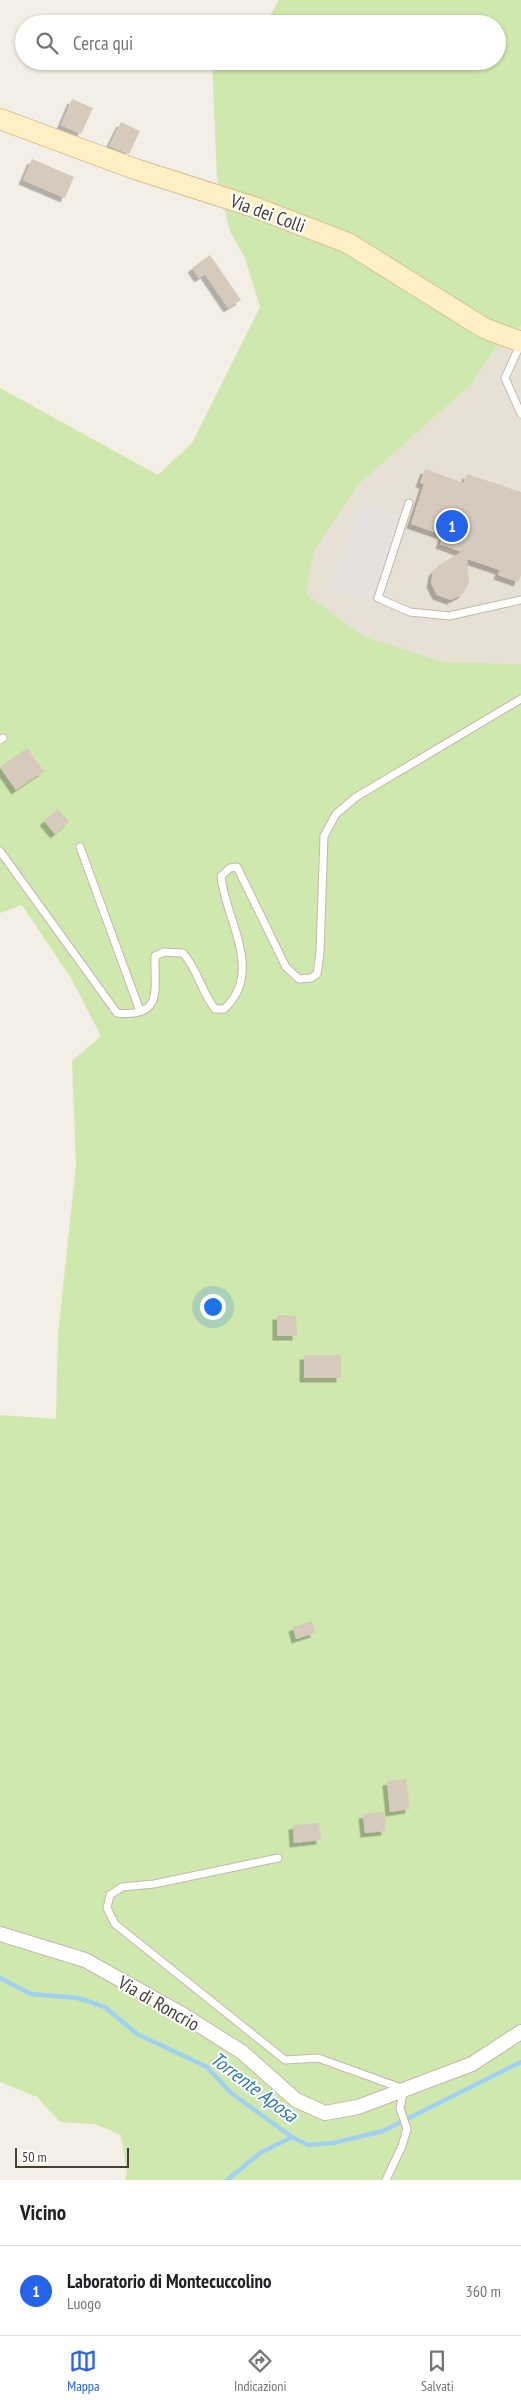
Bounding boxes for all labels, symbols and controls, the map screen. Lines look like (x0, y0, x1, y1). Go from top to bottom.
search box (15, 15, 506, 70)
icon: search (33, 29, 61, 57)
text: Cerca qui (73, 31, 133, 55)
street label: Via dei Colli (226, 188, 309, 238)
pin: 1 (436, 507, 468, 545)
your location (200, 1294, 226, 1320)
street label: Via di Roncrio (113, 1970, 204, 2036)
water label: Torrente Aposa (205, 2046, 304, 2129)
scale bar (15, 2145, 129, 2168)
text: 50 m (22, 2148, 47, 2166)
text: Vicino (20, 2199, 66, 2226)
text: Laboratorio di Montecuccolino (67, 2269, 272, 2293)
text: 1 (32, 2281, 40, 2301)
text: 360 m (466, 2281, 501, 2301)
text: Luogo (67, 2293, 101, 2313)
tab: Mappa (67, 2347, 100, 2395)
tab: Indicazioni (234, 2347, 286, 2395)
tab: Salvati (421, 2347, 454, 2395)

